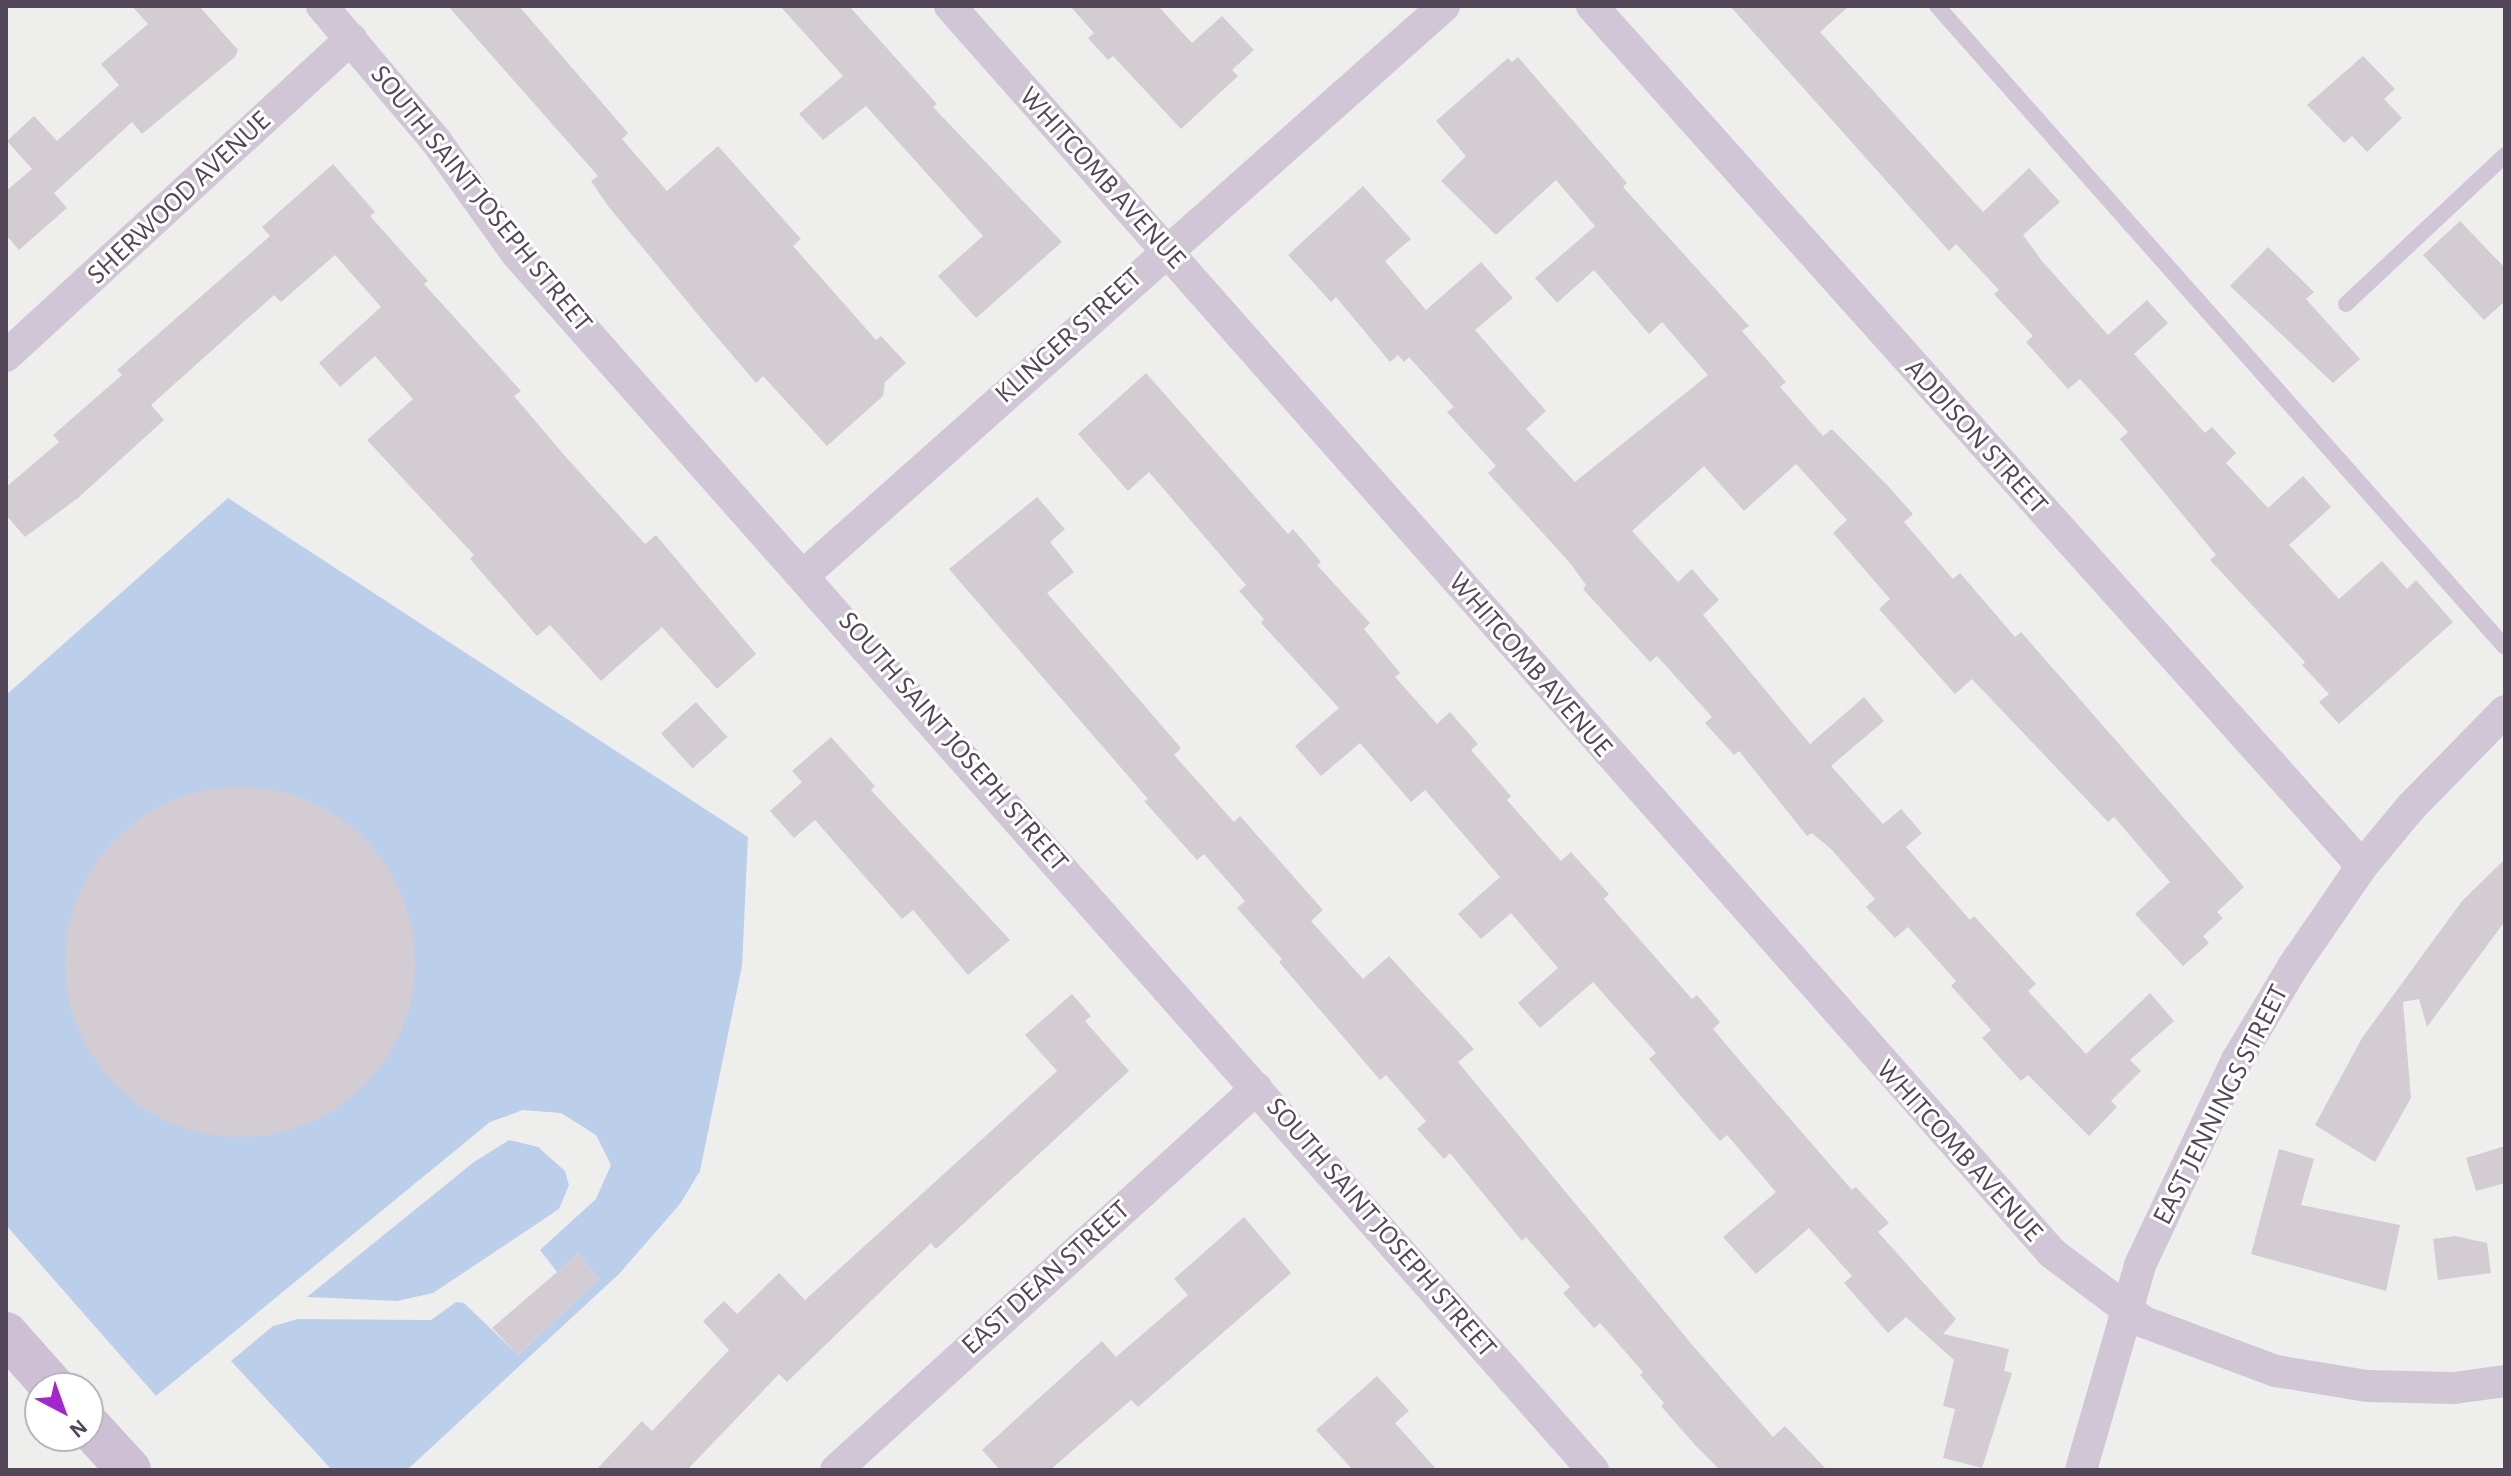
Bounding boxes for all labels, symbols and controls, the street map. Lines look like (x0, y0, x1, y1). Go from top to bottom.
street label: SOUTH SAINT JOSEPH STREET (363, 59, 599, 339)
street label: WHITCOMB AVENUE (1012, 80, 1192, 276)
street label: SHERWOOD AVENUE (80, 104, 278, 292)
street label: KLINGER STREET (989, 261, 1149, 411)
street label: ADDISON STREET (1897, 352, 2055, 522)
street label: WHITCOMB AVENUE (1441, 566, 1619, 764)
street label: SOUTH SAINT JOSEPH STREET (831, 605, 1075, 879)
street label: EAST JENNINGS STREET (2146, 979, 2296, 1231)
street label: WHITCOMB AVENUE (1869, 1053, 2049, 1249)
street label: SOUTH SAINT JOSEPH STREET (1259, 1091, 1503, 1365)
street label: EAST DEAN STREET (955, 1194, 1137, 1362)
north arrow (24, 1372, 104, 1452)
text: N (65, 1415, 91, 1442)

